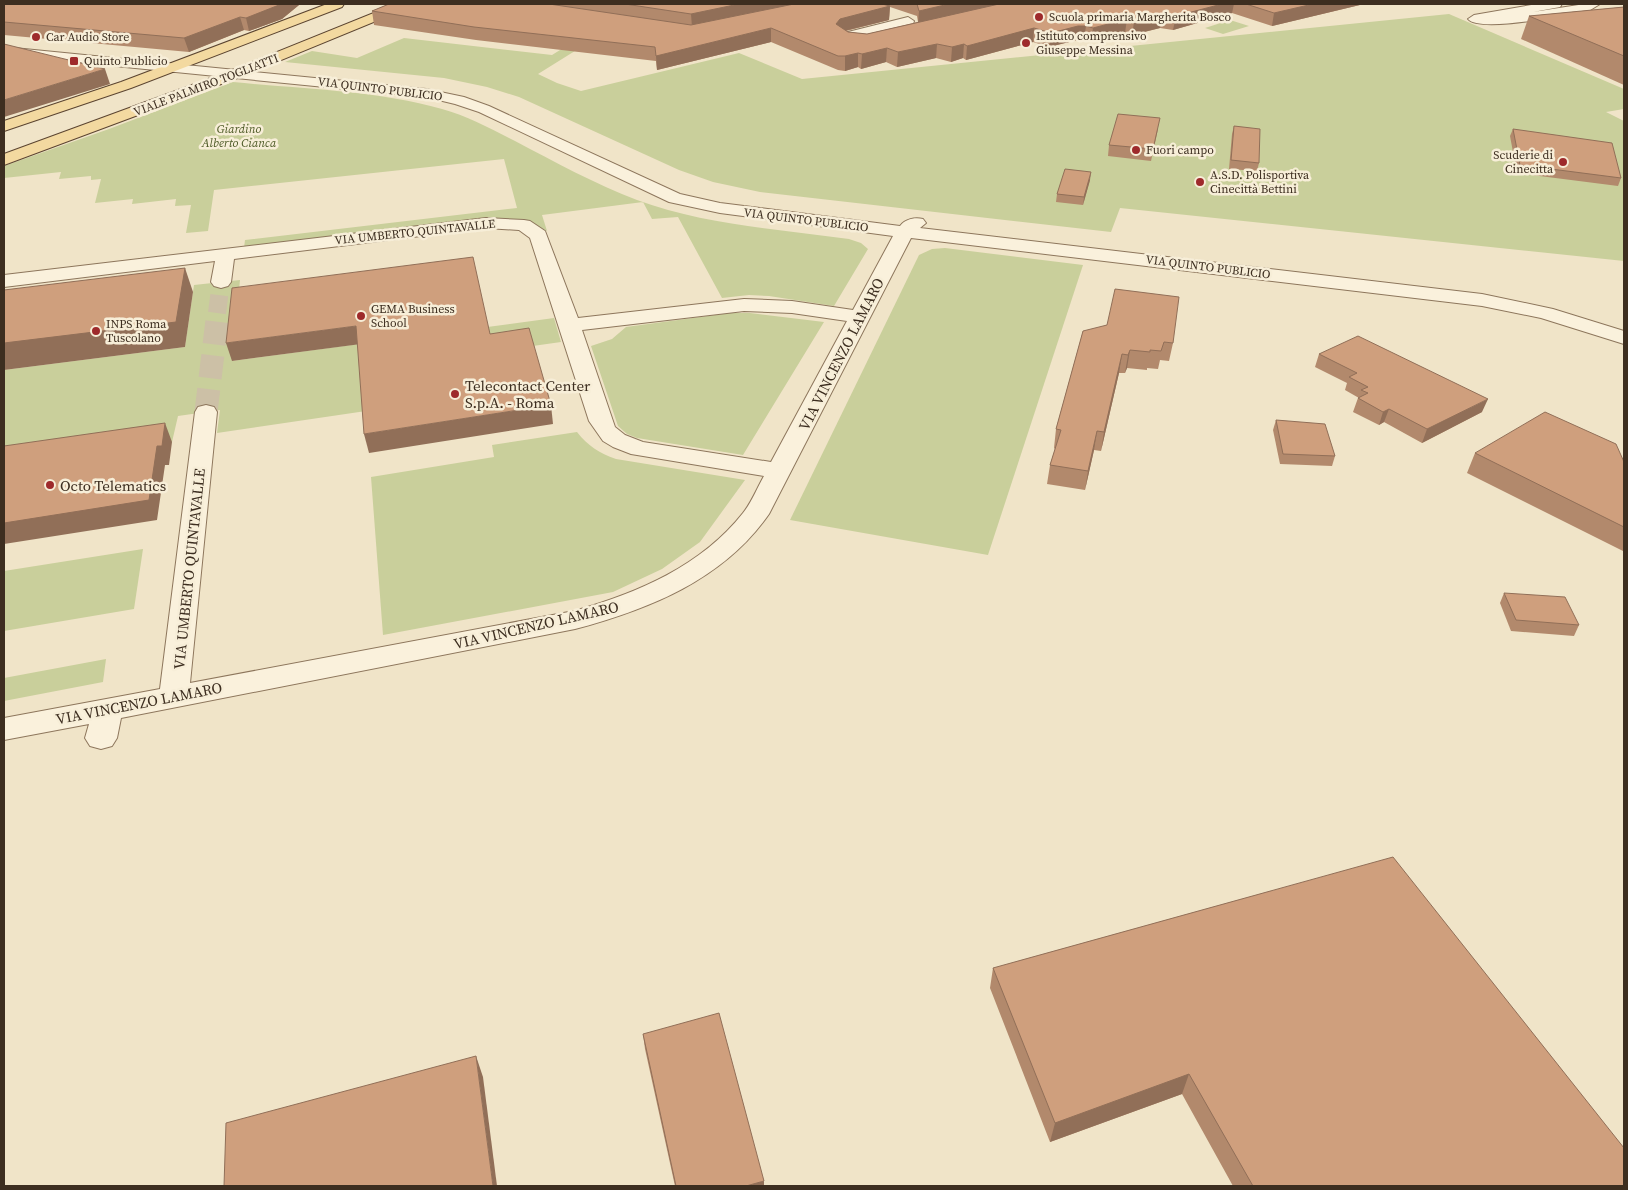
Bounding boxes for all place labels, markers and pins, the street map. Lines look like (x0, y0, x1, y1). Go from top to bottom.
place label: Scuola primaria Margherita Bosco (1049, 9, 1231, 25)
marker: Scuola primaria Margherita Bosco (1033, 11, 1045, 23)
place label: Istituto comprensivo Giuseppe Messina (1036, 28, 1147, 58)
place label: Car Audio Store (46, 29, 129, 45)
marker: Car Audio Store (30, 31, 42, 43)
marker: Istituto comprensivo Giuseppe Messina (1020, 37, 1032, 49)
place label: Quinto Publicio (84, 53, 168, 69)
marker: Quinto Publicio (68, 55, 80, 67)
place label: Fuori campo (1146, 142, 1214, 158)
marker: Fuori campo (1130, 144, 1142, 156)
place label: Scuderie di Cinecitta (1493, 147, 1554, 177)
marker: Scuderie di Cinecitta (1557, 156, 1569, 168)
place label: A.S.D. Polisportiva Cinecittà Bettini (1210, 167, 1310, 197)
marker: A.S.D. Polisportiva Cinecittà Bettini (1194, 176, 1206, 188)
place label: GEMA Business School (371, 301, 455, 331)
marker: GEMA Business School (355, 310, 367, 322)
place label: INPS Roma Tuscolano (106, 316, 167, 346)
marker: INPS Roma Tuscolano (90, 325, 102, 337)
place label: Telecontact Center S.p.A. - Roma (465, 375, 591, 413)
marker: Telecontact Center S.p.A. - Roma (449, 388, 461, 400)
place label: Octo Telematics (60, 475, 166, 496)
marker: Octo Telematics (44, 479, 56, 491)

